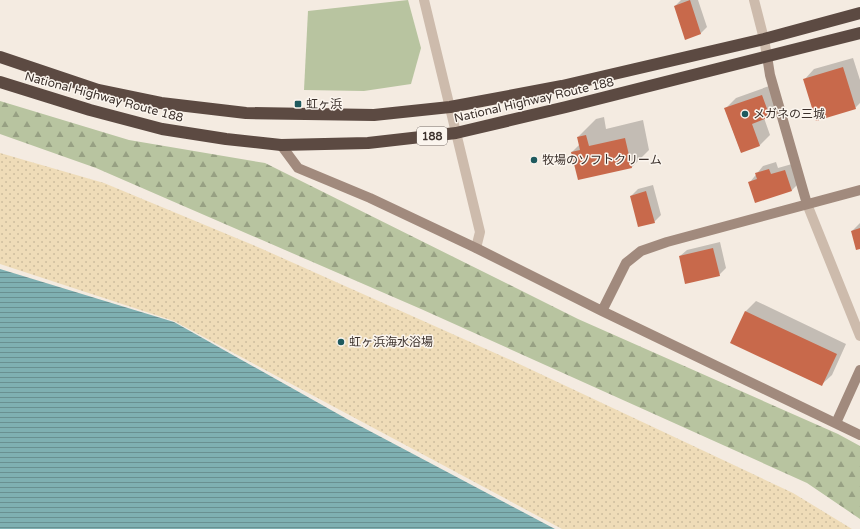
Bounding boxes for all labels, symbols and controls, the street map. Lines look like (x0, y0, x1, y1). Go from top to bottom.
street label: National Highway Route 188 (23, 69, 185, 125)
street label: National Highway Route 188 (453, 75, 615, 125)
place label: 虹ヶ浜 (306, 97, 342, 111)
marker: 虹ヶ浜 (293, 99, 303, 109)
place label: メガネの三城 (753, 107, 825, 121)
marker: メガネの三城 (740, 109, 750, 119)
road number: 188 (417, 127, 447, 145)
place label: 牧場のソフトクリーム (542, 153, 662, 167)
marker: 牧場のソフトクリーム (529, 155, 539, 165)
place label: 虹ヶ浜海水浴場 (349, 335, 433, 349)
marker: 虹ヶ浜海水浴場 (336, 337, 346, 347)

